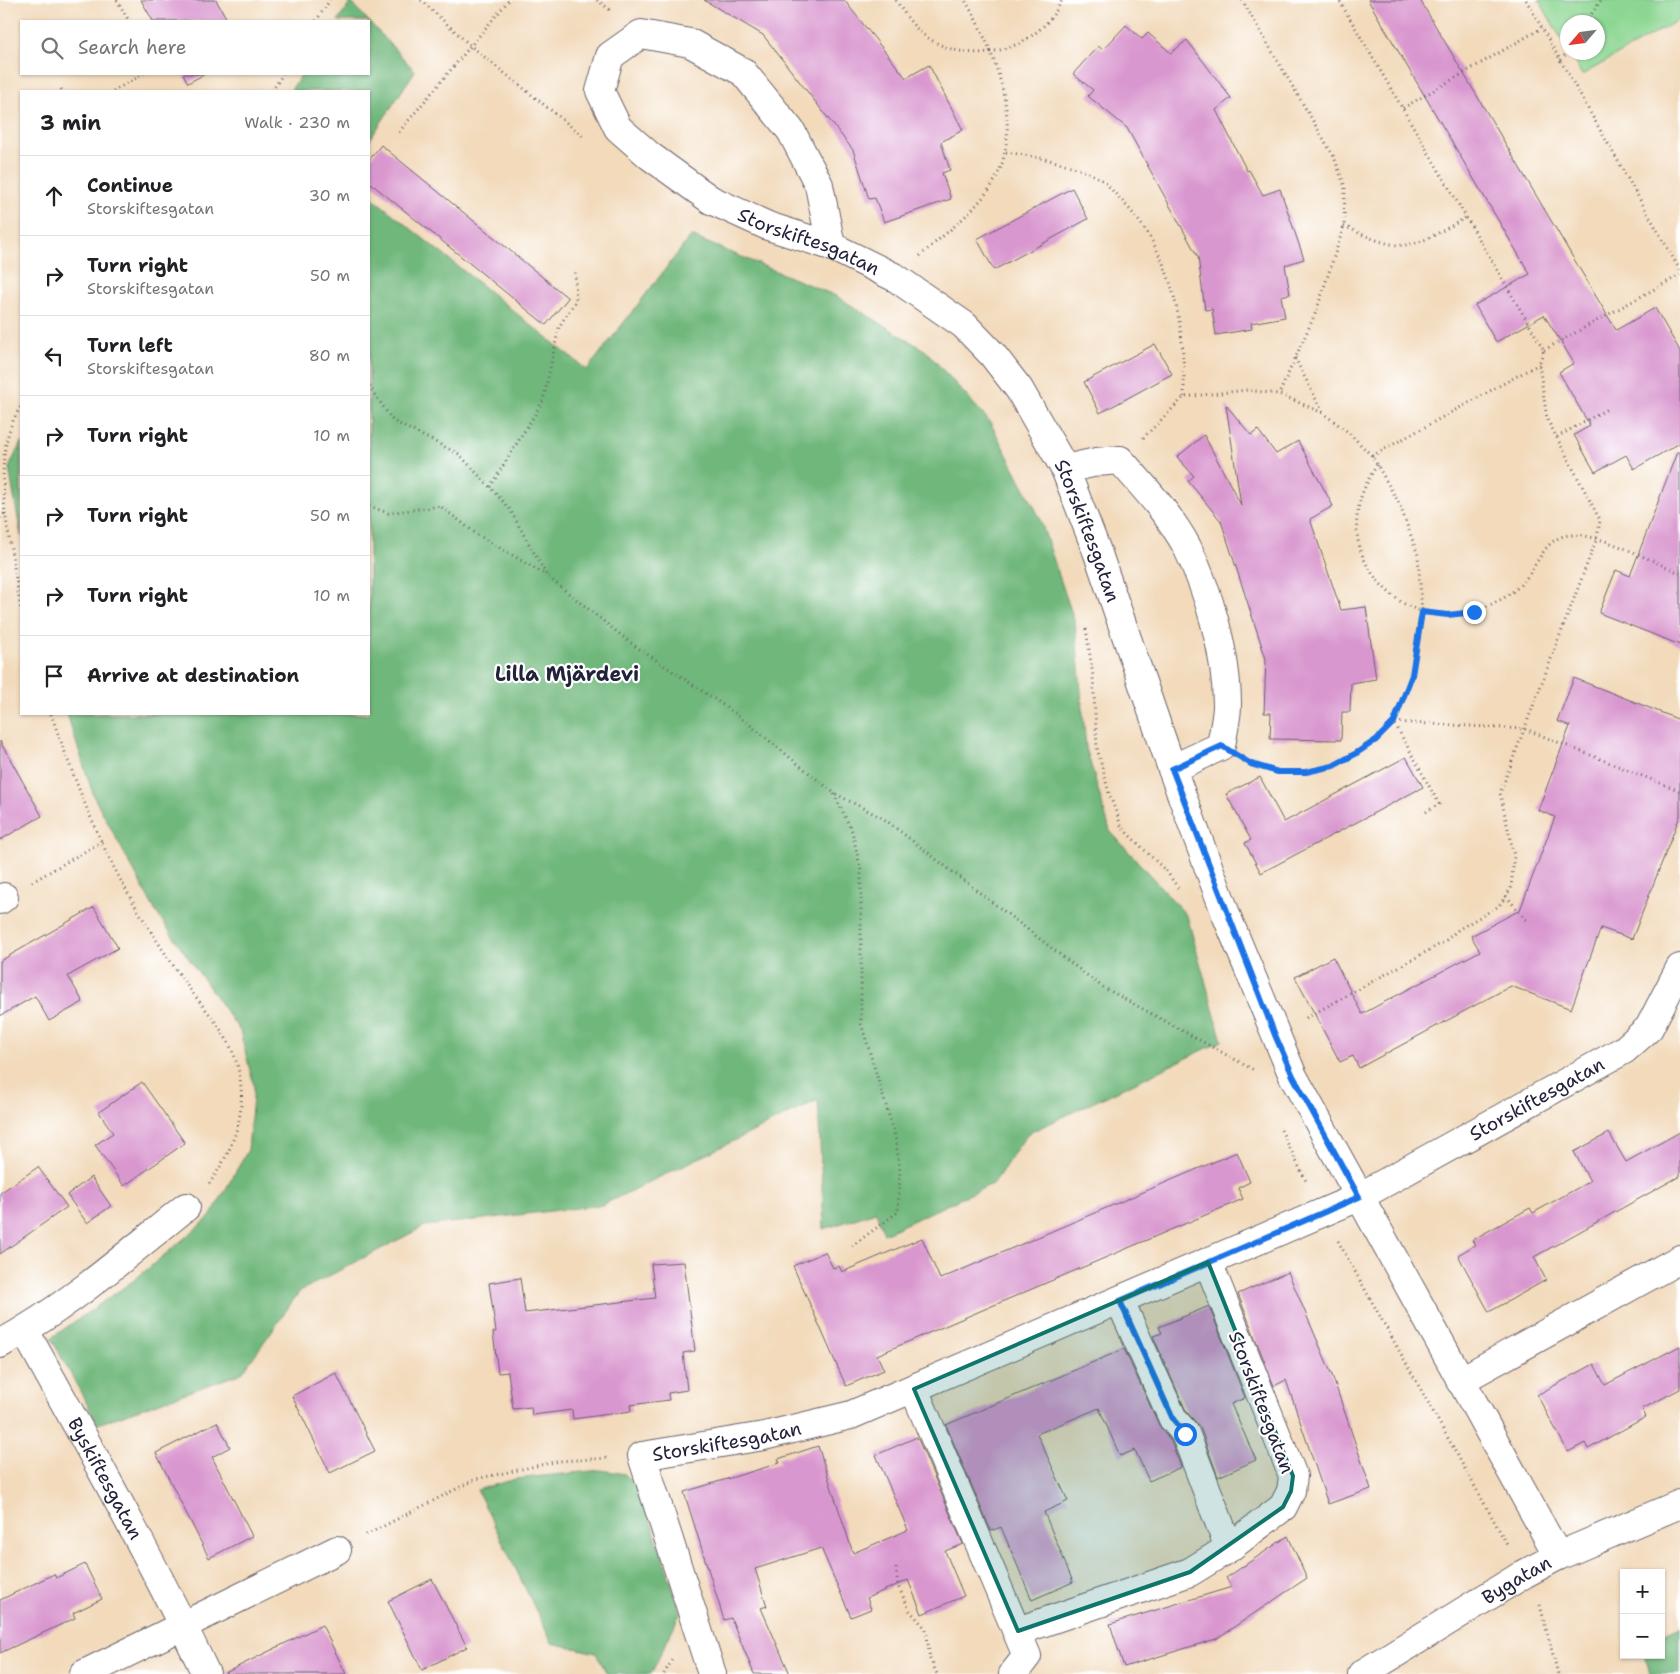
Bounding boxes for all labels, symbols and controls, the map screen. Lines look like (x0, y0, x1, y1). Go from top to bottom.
north arrow (1560, 15, 1605, 60)
search box (20, 20, 370, 75)
icon: search (38, 34, 66, 62)
text: Search here (78, 35, 187, 60)
text: 3 min (40, 109, 101, 137)
text: Walk · 230 m (244, 112, 350, 133)
text: Continue (87, 173, 173, 198)
icon: ahead (40, 182, 68, 210)
text: 30 m (309, 185, 350, 206)
text: Storskiftesgatan (87, 198, 214, 219)
street label: Storskiftesgatan (734, 202, 884, 281)
text: Turn right (87, 253, 188, 278)
icon: right (40, 262, 68, 290)
text: 50 m (310, 265, 350, 286)
text: Storskiftesgatan (87, 278, 214, 299)
text: Turn left (87, 333, 173, 358)
icon: left (40, 342, 68, 370)
text: 80 m (309, 345, 350, 366)
text: Storskiftesgatan (87, 358, 214, 379)
icon: right (40, 422, 68, 450)
text: Turn right (87, 423, 188, 448)
text: 10 m (313, 425, 350, 446)
street label: Storskiftesgatan (1049, 455, 1126, 606)
icon: right (40, 502, 68, 530)
text: Turn right (87, 503, 188, 528)
text: 50 m (310, 505, 350, 526)
icon: right (40, 582, 68, 610)
text: Turn right (87, 583, 188, 608)
text: 10 m (313, 585, 350, 606)
route end (1463, 601, 1486, 624)
district label: Lilla Mjärdevi (495, 661, 639, 687)
icon: arrive (40, 662, 68, 690)
text: Arrive at destination (87, 663, 299, 688)
street label: Storskiftesgatan (1465, 1051, 1609, 1146)
street label: Storskiftesgatan (1223, 1327, 1300, 1477)
street label: Byskiftesgatan (62, 1413, 148, 1544)
street label: Storskiftesgatan (651, 1415, 804, 1467)
route start (1174, 1423, 1197, 1446)
street label: Bygatan (1477, 1550, 1556, 1610)
map controls (1620, 1569, 1665, 1659)
button: + (1620, 1569, 1665, 1614)
button: − (1620, 1614, 1665, 1659)

